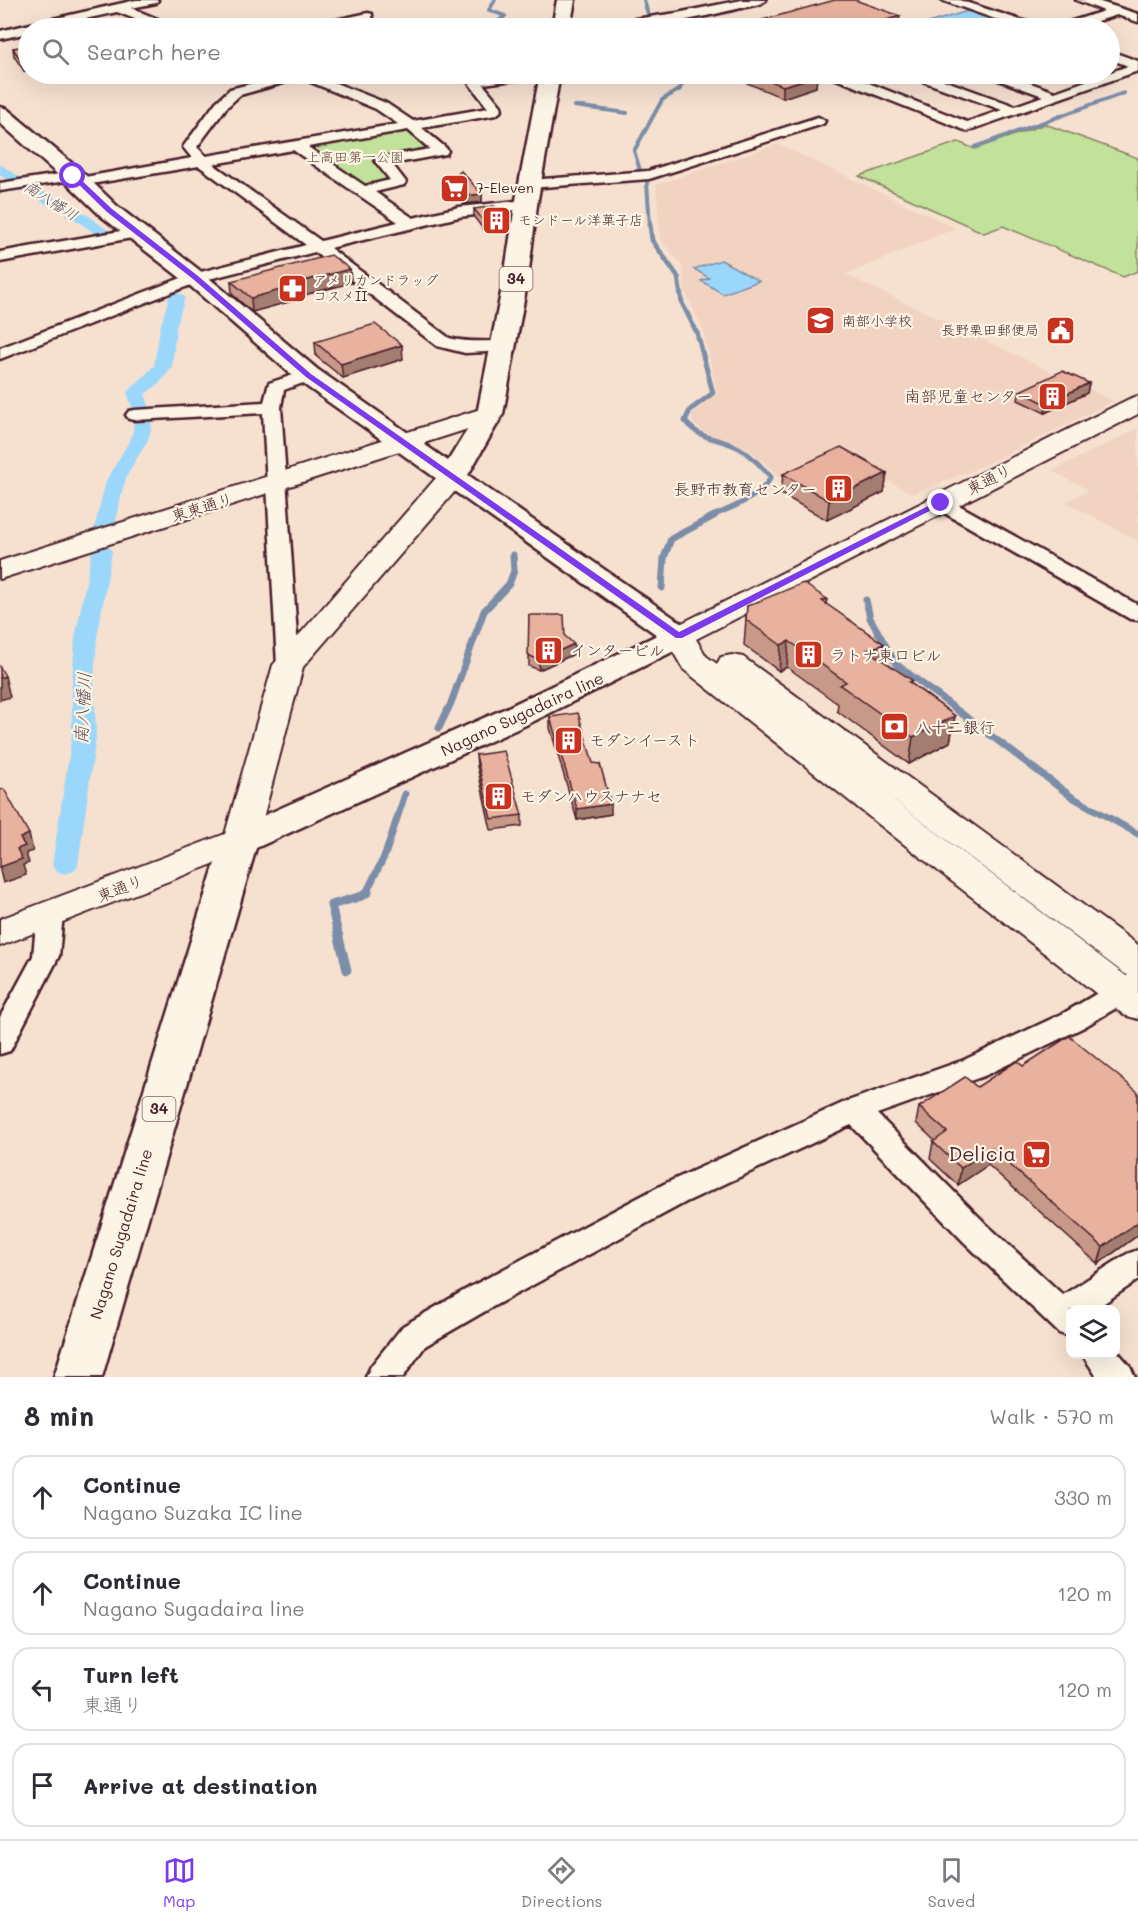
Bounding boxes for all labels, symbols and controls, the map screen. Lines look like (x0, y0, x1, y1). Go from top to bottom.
search box (18, 18, 1120, 84)
icon: search (39, 35, 72, 68)
text: Search here (87, 37, 221, 66)
park label: 上高田第一公園 (306, 147, 404, 166)
route start (59, 162, 85, 188)
supermarket icon: 7-Eleven (439, 172, 471, 204)
water label: 南八幡川 (21, 176, 82, 225)
place label: 7-Eleven (476, 178, 534, 197)
building icon: モンドール洋菓子店 (481, 204, 513, 236)
place label: モンドール洋菓子店 (518, 210, 643, 229)
road number: 34 (500, 267, 532, 291)
place label: アメリカンドラッグ コスメII (313, 270, 438, 305)
pharmacy icon: アメリカンドラッグ コスメII (276, 272, 308, 304)
school or university icon: 南部小学校 (805, 305, 837, 337)
place label: 南部小学校 (842, 311, 912, 330)
public building icon: 長野栗田郵便局 (1044, 314, 1076, 346)
place label: 長野栗田郵便局 (941, 320, 1039, 339)
building icon: 南部児童センター (1037, 380, 1069, 412)
place label: 南部児童センター (905, 385, 1032, 406)
street label: 東通り (963, 458, 1015, 499)
building icon: 長野市教育センター (822, 473, 854, 505)
place label: 長野市教育センター (674, 478, 817, 499)
street label: 東東通り (168, 487, 236, 526)
route end (927, 489, 953, 515)
building icon: インタービル (533, 634, 565, 666)
place label: インタービル (570, 639, 665, 660)
building icon: ラトナ東口ビル (793, 639, 825, 671)
place label: ラトナ東口ビル (830, 644, 942, 665)
street label: Nagano Sugadaira line (437, 667, 607, 761)
water label: 南八幡川 (68, 671, 96, 745)
bank icon: 八十二銀行 (878, 711, 910, 743)
place label: 八十二銀行 (915, 716, 995, 737)
building icon: モダンイースト (552, 724, 584, 756)
place label: モダンイースト (589, 729, 700, 750)
building icon: モダンハウスナナセ (483, 780, 515, 812)
place label: モダンハウスナナセ (520, 785, 662, 806)
street label: 東通り (94, 869, 146, 906)
road number: 34 (142, 1097, 176, 1121)
supermarket icon: Delicia (1021, 1138, 1053, 1170)
place label: Delicia (948, 1140, 1016, 1166)
street label: Nagano Sugadaira line (85, 1146, 156, 1322)
map controls (1066, 1305, 1120, 1359)
button: layers (1066, 1305, 1120, 1359)
text: 8 min (24, 1399, 94, 1433)
text: Walk · 570 m (989, 1403, 1114, 1429)
text: Continue (83, 1470, 181, 1499)
icon: ahead (26, 1481, 59, 1514)
text: 330 m (1054, 1484, 1112, 1510)
text: Nagano Suzaka IC line (83, 1499, 303, 1525)
text: Continue (83, 1566, 181, 1595)
icon: ahead (26, 1577, 59, 1610)
text: 120 m (1057, 1580, 1112, 1606)
text: Nagano Sugadaira line (83, 1595, 305, 1621)
text: Turn left (83, 1660, 179, 1689)
icon: left (26, 1673, 59, 1706)
text: 120 m (1057, 1676, 1112, 1702)
text: 東通り (83, 1691, 143, 1717)
icon: arrive (26, 1769, 59, 1802)
text: Arrive at destination (83, 1771, 318, 1800)
tab: Map (163, 1854, 196, 1911)
tab: Directions (521, 1854, 602, 1911)
tab: Saved (928, 1854, 975, 1911)

